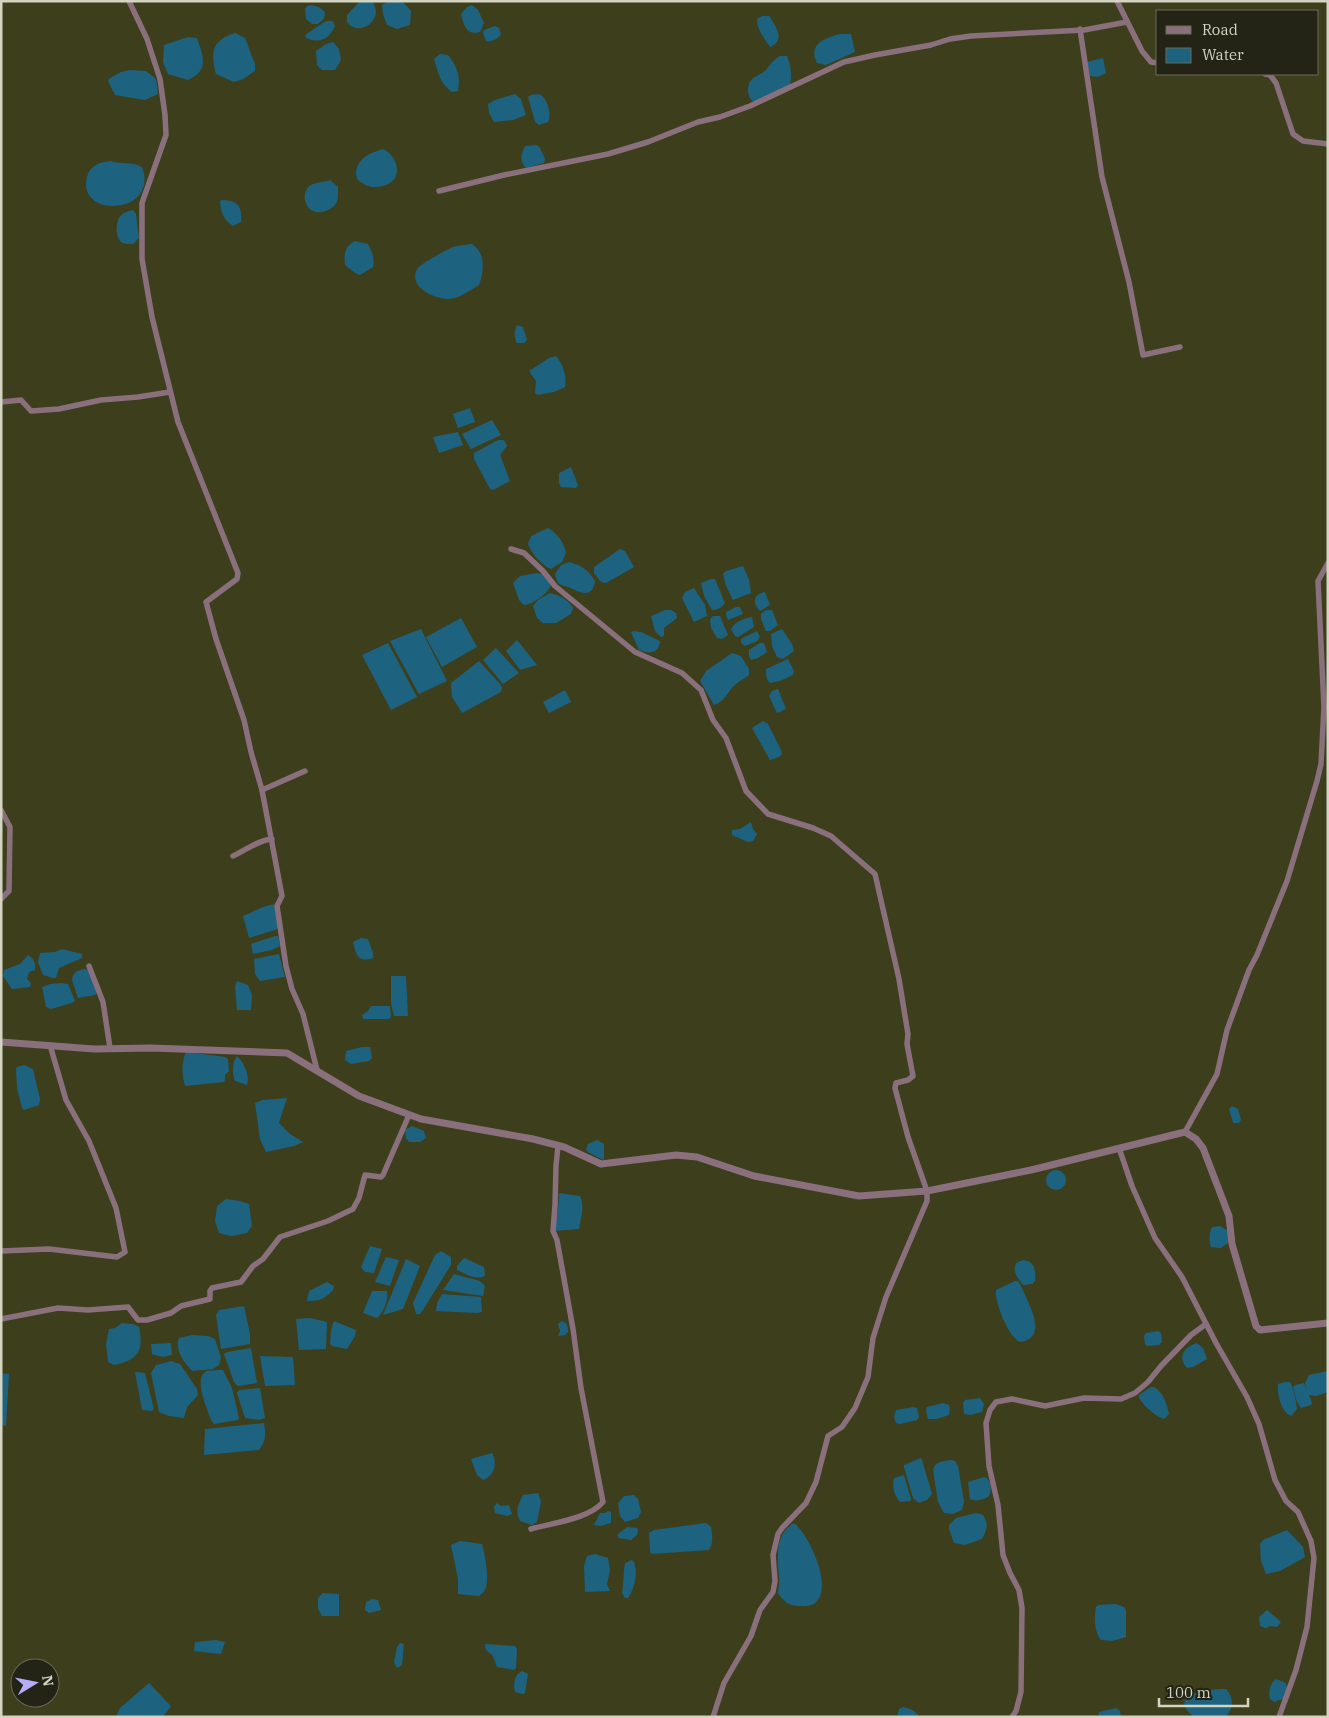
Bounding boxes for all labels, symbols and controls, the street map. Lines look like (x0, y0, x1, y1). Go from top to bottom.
legend (1156, 10, 1319, 75)
text: Road (1202, 20, 1238, 39)
text: Water (1202, 45, 1244, 64)
north arrow (10, 1658, 60, 1708)
text: N (38, 1674, 58, 1688)
scale bar (1159, 1676, 1248, 1708)
text: 100 m (1166, 1683, 1211, 1702)

